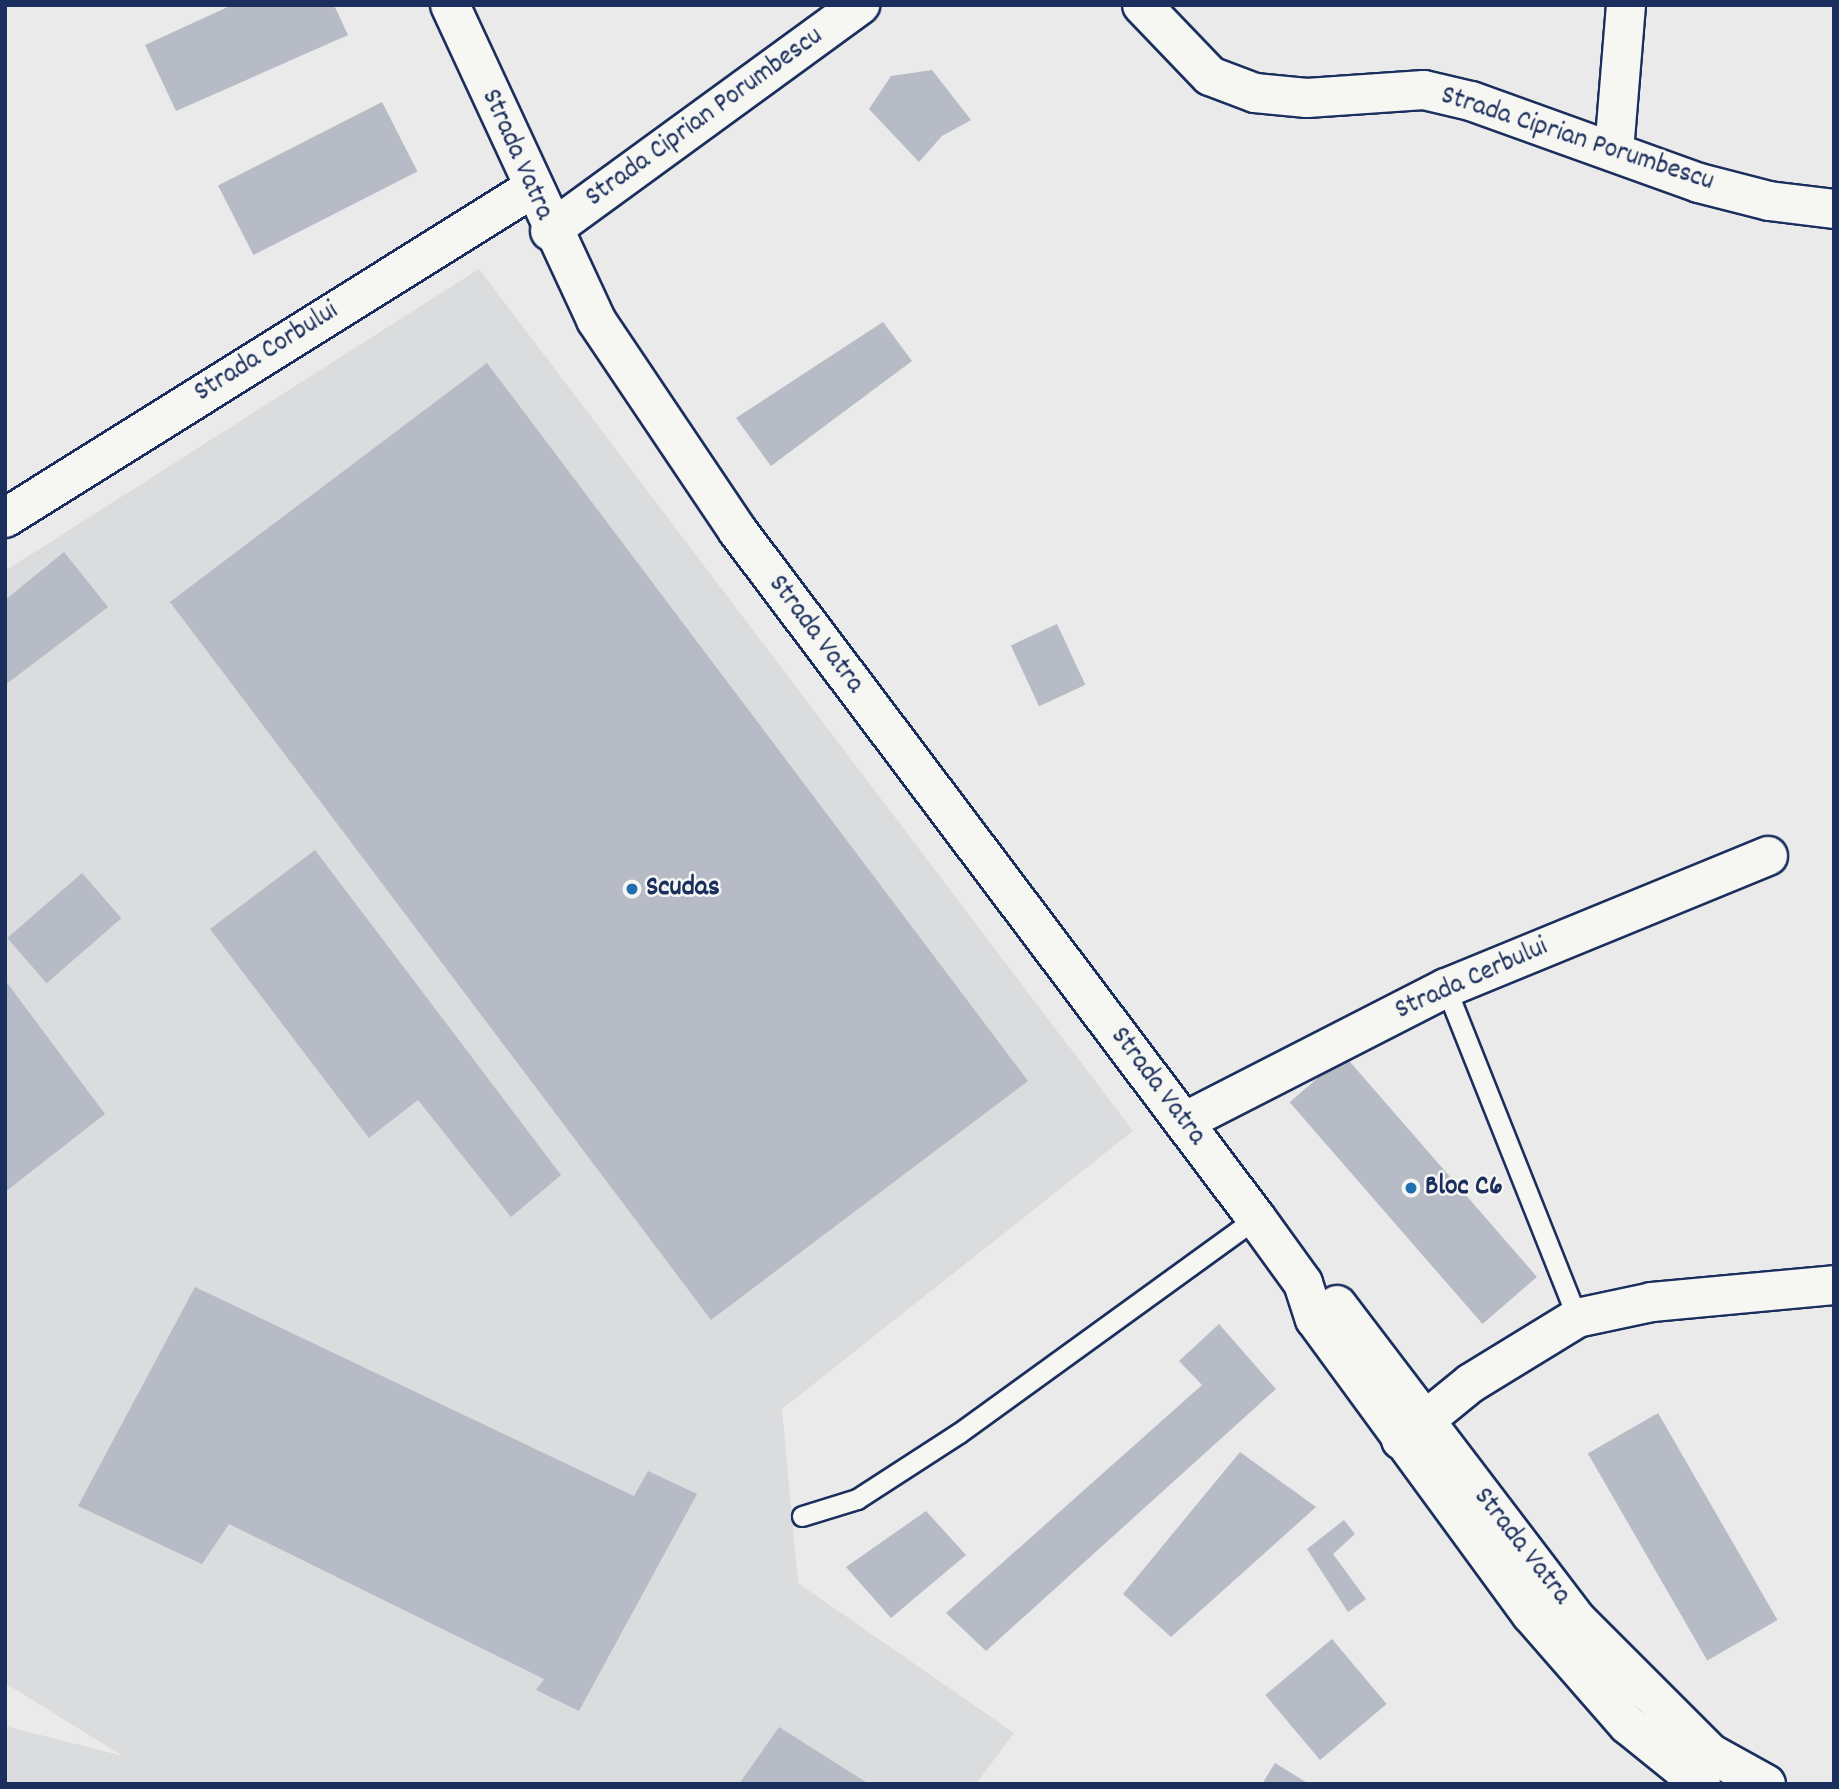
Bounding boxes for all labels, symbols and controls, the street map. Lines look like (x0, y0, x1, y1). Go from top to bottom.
street label: Strada Ciprian Porumbescu (580, 21, 830, 215)
street label: Strada Ciprian Porumbescu (1436, 80, 1718, 200)
street label: Strada Vatra (472, 85, 560, 225)
street label: Strada Corbului (189, 295, 345, 411)
street label: Strada Vatra (760, 569, 870, 701)
place label: Scudas (646, 872, 720, 906)
marker: Scudas (624, 881, 640, 897)
street label: Strada Cerbului (1391, 931, 1553, 1029)
street label: Strada Vatra (1102, 1021, 1212, 1153)
place label: Bloc C6 (1425, 1171, 1503, 1205)
marker: Bloc C6 (1403, 1180, 1419, 1196)
street label: Strada Vatra (1465, 1482, 1577, 1612)

